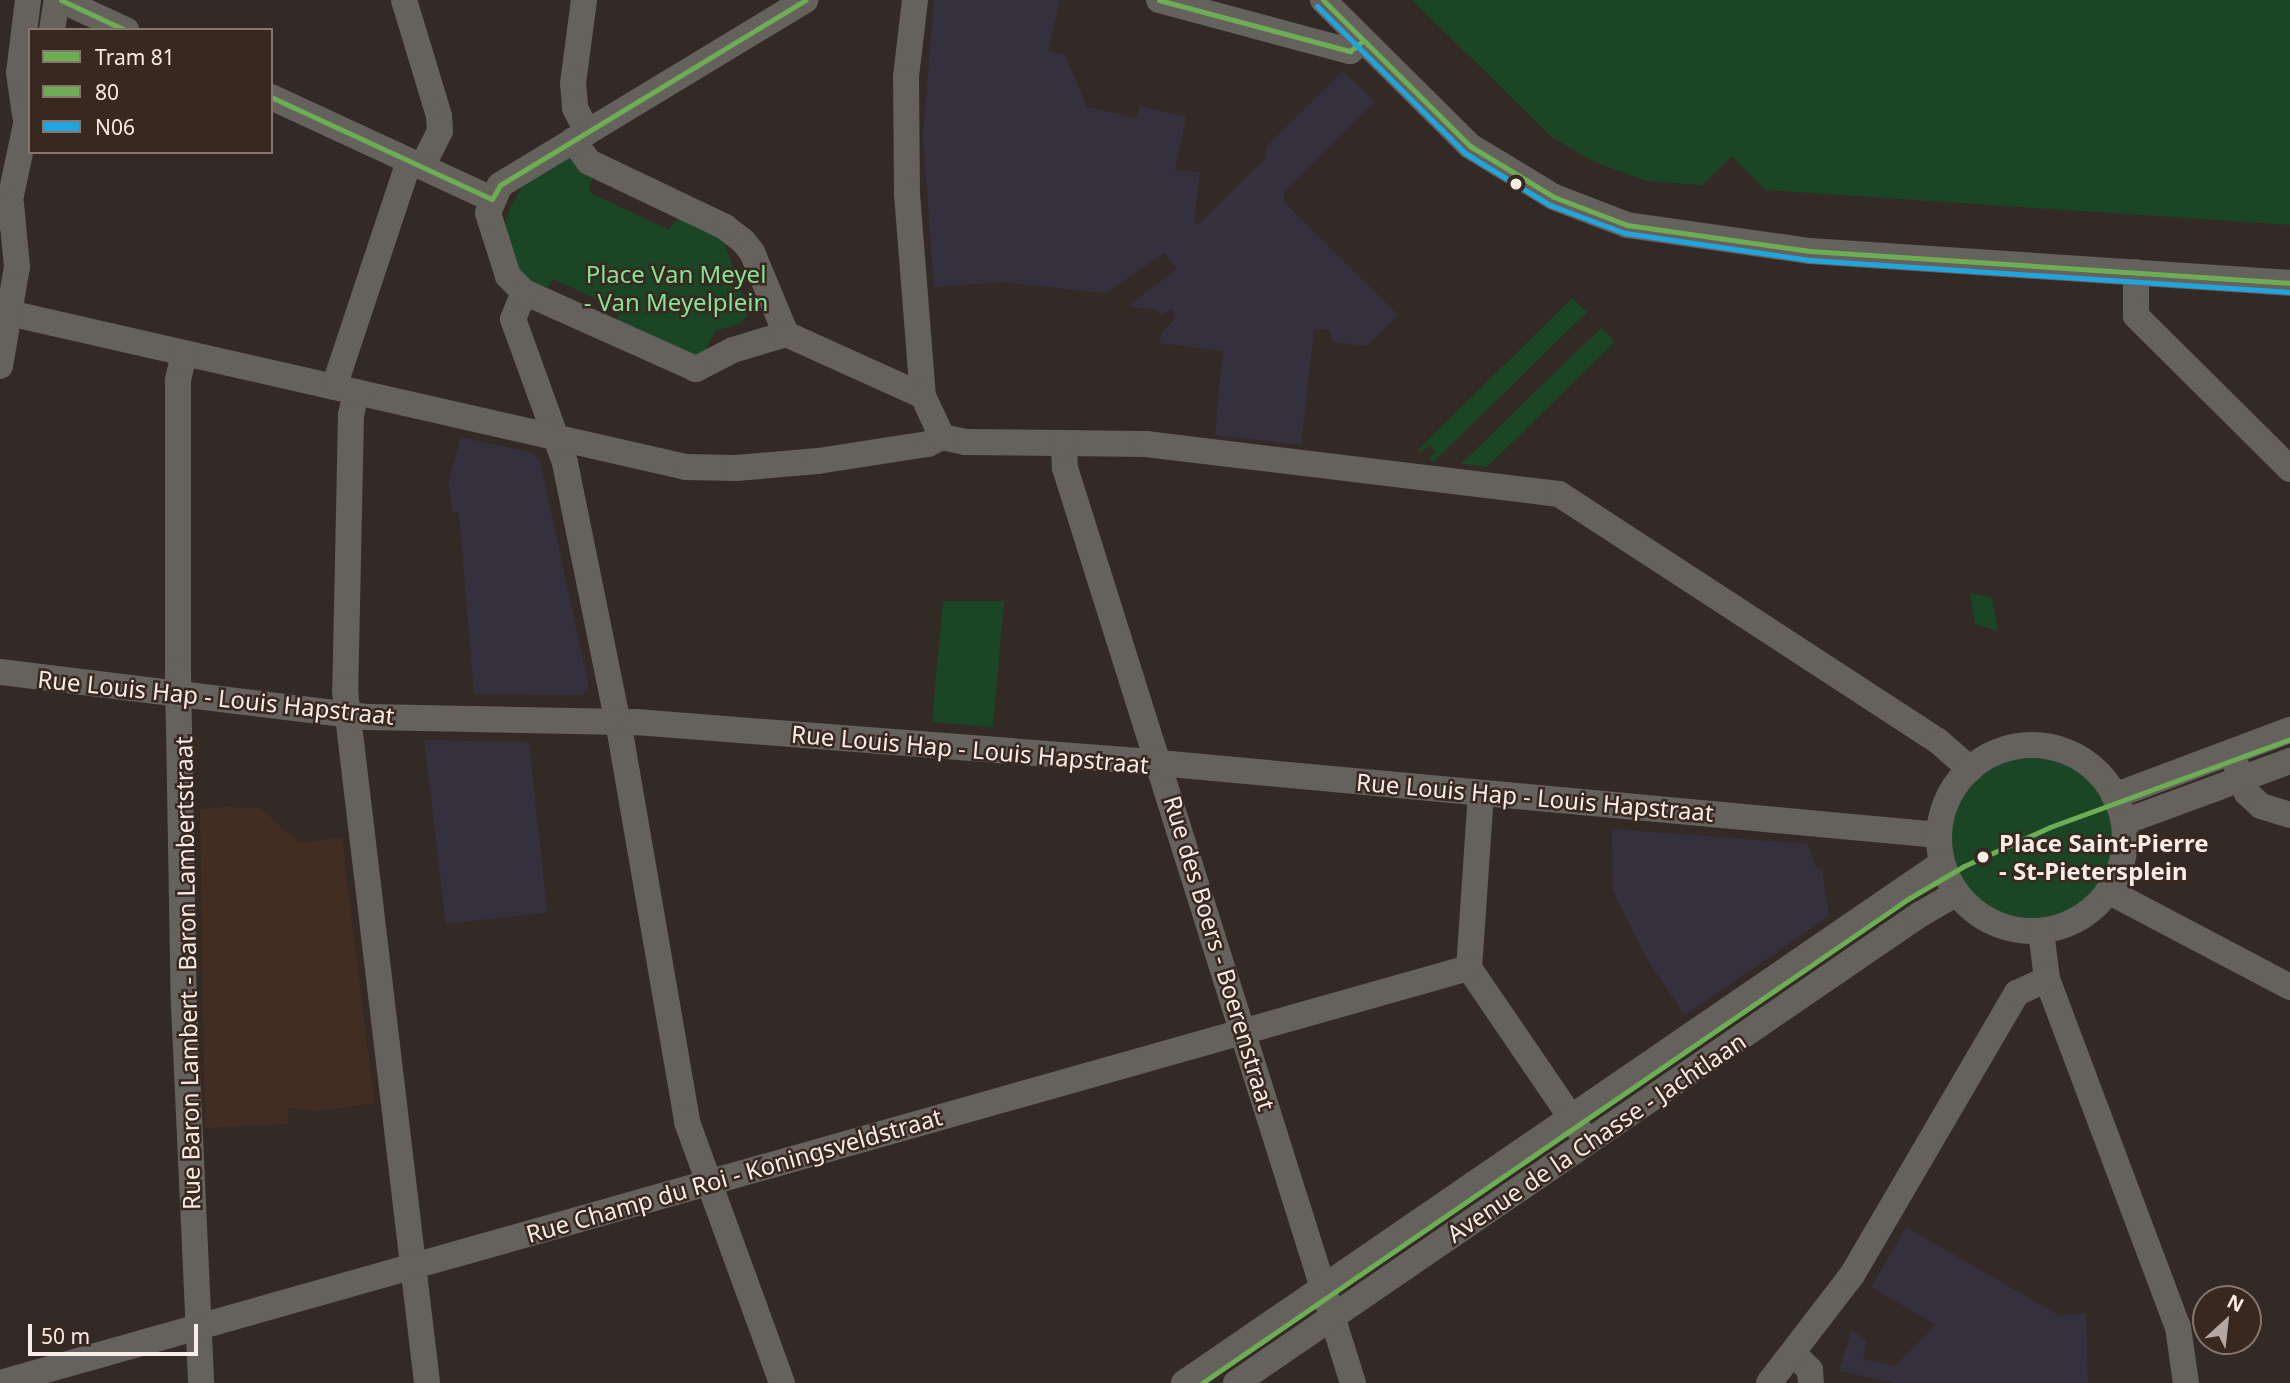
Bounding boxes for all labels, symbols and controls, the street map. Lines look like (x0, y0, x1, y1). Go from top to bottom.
legend (28, 28, 273, 154)
text: Tram 81 (95, 43, 175, 71)
text: 80 (95, 78, 119, 106)
text: N06 (95, 113, 135, 141)
unlabelled marker (1509, 177, 1523, 191)
park label: Place Van Meyel - Van Meyelplein (584, 260, 768, 316)
street label: Rue Louis Hap - Louis Hapstraat (36, 664, 396, 730)
street label: Rue Louis Hap - Louis Hapstraat (790, 719, 1150, 779)
street label: Rue Baron Lambert - Baron Lambertstraat (168, 736, 206, 1210)
street label: Rue Louis Hap - Louis Hapstraat (1355, 767, 1715, 827)
street label: Rue des Boers - Boerenstraat (1158, 792, 1282, 1114)
place label: Place Saint-Pierre - St-Pietersplein (1999, 829, 2209, 885)
marker: Place Saint-Pierre - St-Pietersplein (1973, 847, 1993, 867)
street label: Avenue de la Chasse - Jachtlaan (1441, 1026, 1751, 1248)
street label: Rue Champ du Roi - Koningsveldstraat (523, 1102, 945, 1248)
north arrow (2192, 1285, 2262, 1355)
text: N (2223, 1288, 2248, 1318)
scale bar (32, 1310, 201, 1354)
text: 50 m (41, 1322, 90, 1350)

